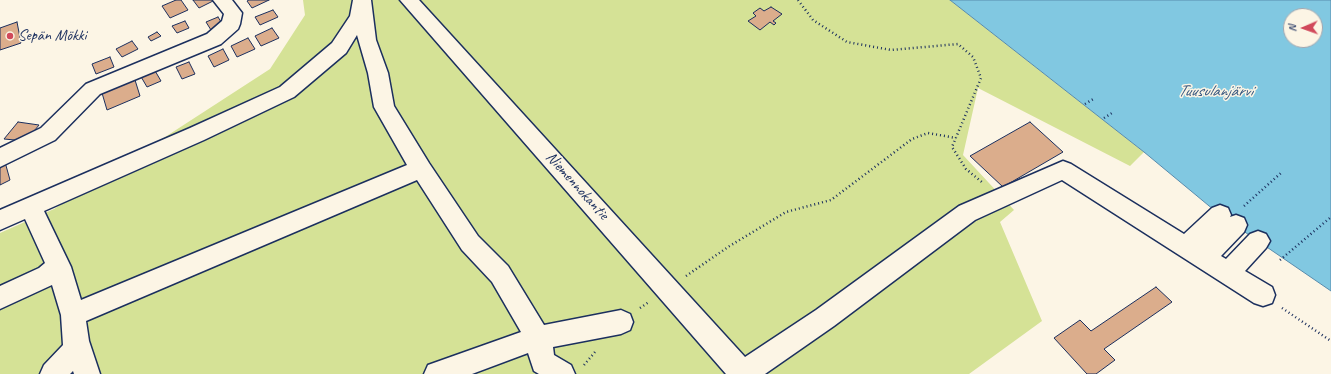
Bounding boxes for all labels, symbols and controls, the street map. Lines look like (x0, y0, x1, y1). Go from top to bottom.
north arrow (1283, 8, 1323, 48)
text: N (1285, 25, 1299, 32)
place label: Sepän Mökki (18, 26, 87, 46)
marker: Sepän Mökki (5, 31, 15, 41)
water label: Tuusulanjärvi (1178, 82, 1252, 102)
street label: Niemennokantie (541, 148, 613, 224)

